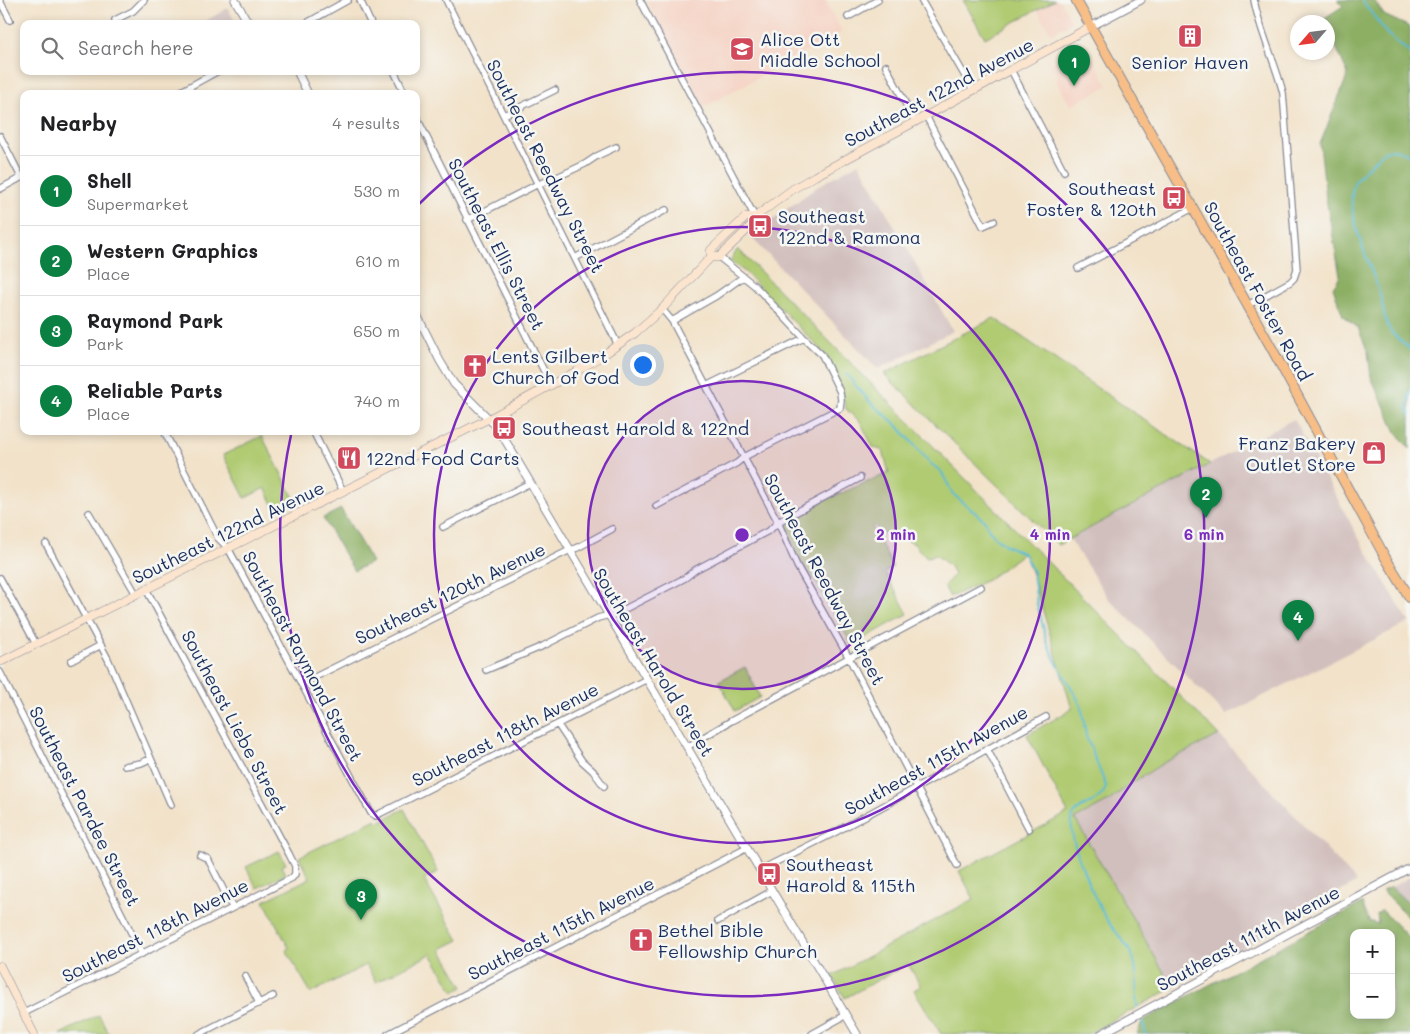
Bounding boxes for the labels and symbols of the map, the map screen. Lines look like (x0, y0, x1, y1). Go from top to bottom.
north arrow (1290, 15, 1335, 60)
building icon: Senior Haven (1177, 23, 1203, 49)
place label: Alice Ott Middle School (760, 27, 881, 72)
street label: Southeast 122nd Avenue (840, 32, 1038, 152)
school or university icon: Alice Ott Middle School (729, 36, 755, 62)
pin: 1 (1058, 45, 1090, 86)
place label: Senior Haven (1132, 50, 1248, 74)
street label: Southeast Reedway Street (482, 55, 610, 277)
street label: Southeast Ellis Street (443, 154, 551, 334)
place label: Southeast Foster & 120th (1027, 176, 1156, 221)
bus stop icon: Southeast Foster & 120th (1161, 185, 1187, 211)
street label: Southeast Foster Road (1199, 197, 1317, 385)
place label: Southeast 122nd & Ramona (778, 204, 921, 249)
bus stop icon: Southeast 122nd & Ramona (747, 213, 773, 239)
place label: Lents Gilbert Church of God (492, 344, 619, 389)
your location (630, 352, 656, 378)
church icon: Lents Gilbert Church of God (462, 353, 488, 379)
bus stop icon: Southeast Harold & 122nd (491, 415, 517, 441)
place label: Southeast Harold & 122nd (522, 416, 749, 440)
place label: Franz Bakery Outlet Store (1238, 431, 1356, 476)
shop icon: Franz Bakery Outlet Store (1361, 440, 1387, 466)
restaurant icon: 122nd Food Carts (336, 445, 362, 471)
place label: 122nd Food Carts (366, 446, 520, 470)
street label: Southeast Reedway Street (759, 469, 891, 689)
street label: Southeast 122nd Avenue (128, 475, 328, 589)
pin: 2 (1190, 477, 1222, 518)
text: 2 min (876, 524, 916, 544)
text: 4 min (1030, 524, 1070, 544)
text: 6 min (1184, 524, 1224, 544)
centre of rings (733, 526, 751, 544)
street label: Southeast 120th Avenue (351, 536, 549, 650)
street label: Southeast Raymond Street (237, 547, 369, 765)
street label: Southeast Harold Street (588, 563, 720, 761)
pin: 4 (1282, 600, 1314, 641)
street label: Southeast Liebe Street (176, 626, 294, 818)
street label: Southeast 118th Avenue (408, 676, 602, 792)
street label: Southeast 115th Avenue (840, 700, 1032, 820)
street label: Southeast Pardee Street (24, 702, 146, 910)
place label: Southeast Harold & 115th (786, 852, 915, 897)
bus stop icon: Southeast Harold & 115th (756, 861, 782, 887)
street label: Southeast 115th Avenue (464, 870, 658, 986)
street label: Southeast 118th Avenue (58, 872, 252, 988)
pin: 3 (345, 879, 377, 920)
street label: Southeast 111th Avenue (1152, 880, 1344, 996)
place label: Bethel Bible Fellowship Church (658, 918, 817, 963)
church icon: Bethel Bible Fellowship Church (628, 927, 654, 953)

